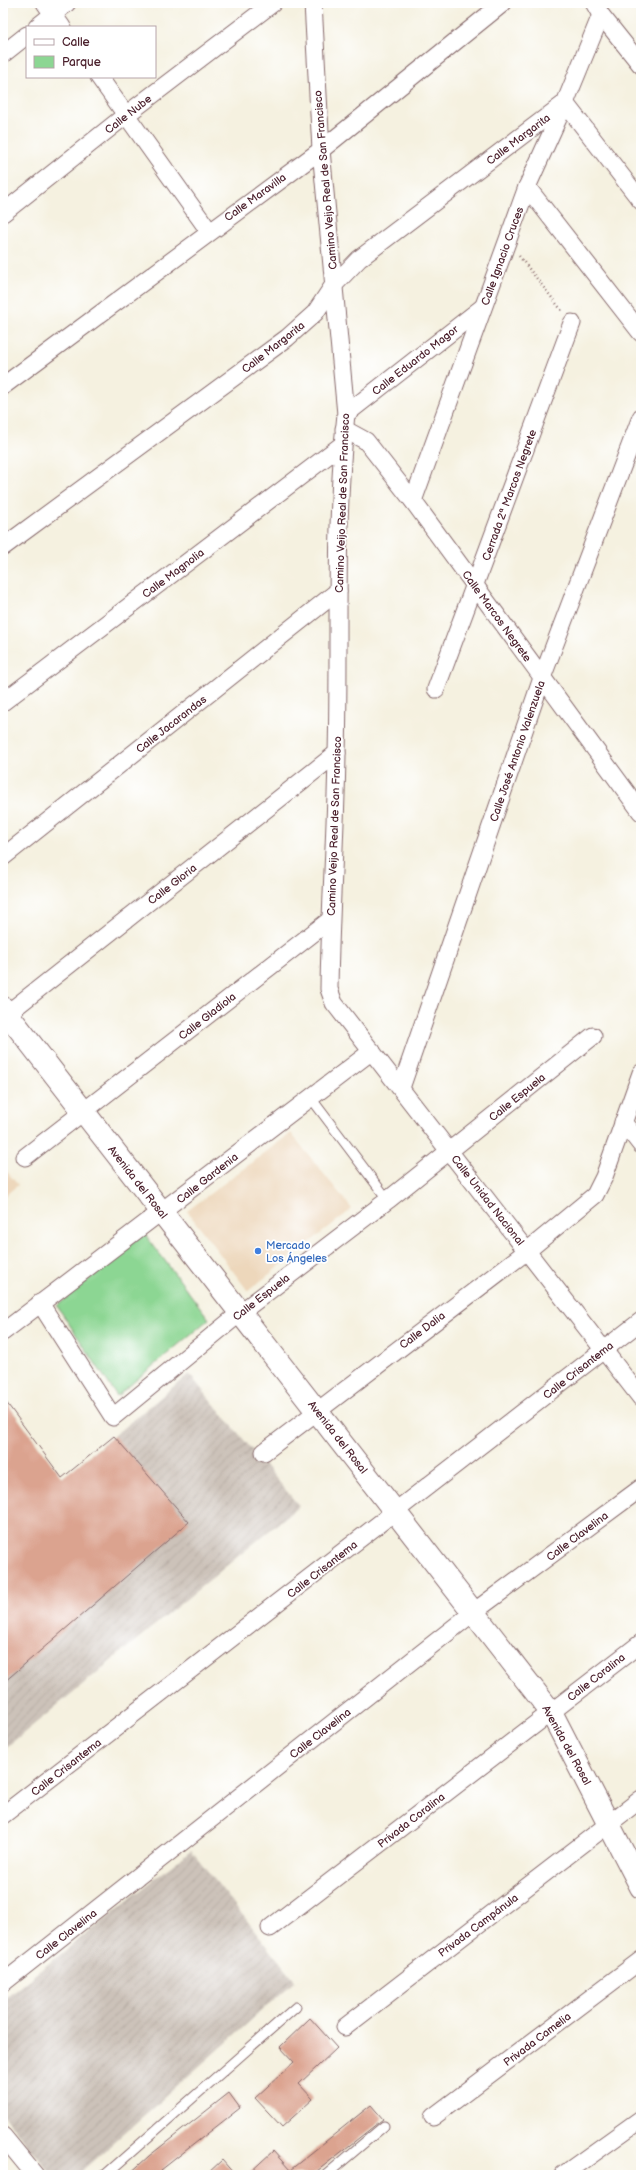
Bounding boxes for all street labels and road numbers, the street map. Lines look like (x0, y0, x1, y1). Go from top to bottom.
street label: Camino Veijo Real de San Francisco (311, 90, 340, 270)
street label: Calle Nube (102, 92, 155, 137)
street label: Calle Margarita (484, 111, 553, 168)
street label: Calle Maravilla (222, 171, 289, 224)
street label: Calle Ignacio Cruces (479, 205, 527, 307)
street label: Calle Margarita (239, 319, 307, 376)
street label: Calle Eduardo Magor (370, 322, 462, 398)
street label: Camino Veijo Real de San Francisco (333, 413, 352, 593)
street label: Cerrada 2ª Marcos Negrete (480, 427, 539, 563)
street label: Calle Magnolia (140, 546, 207, 601)
street label: Calle Marcos Negrete (459, 568, 534, 665)
street label: Calle José Antonio Valenzuela (487, 679, 548, 823)
street label: Calle Jacarandas (134, 693, 210, 756)
street label: Camino Veijo Real de San Francisco (325, 736, 344, 916)
street label: Calle Gloria (145, 861, 199, 907)
street label: Calle Gladiola (176, 990, 238, 1043)
street label: Calle Espuela (487, 1071, 548, 1124)
street label: Avenida del Rosal (105, 1143, 170, 1221)
street label: Calle Gardenia (174, 1150, 241, 1206)
street label: Calle Unidad Nacional (448, 1153, 527, 1248)
street label: Calle Espuela (230, 1271, 292, 1324)
street label: Calle Dalia (397, 1309, 448, 1352)
street label: Calle Crisantema (541, 1339, 616, 1402)
street label: Avenida del Rosal (305, 1398, 370, 1476)
street label: Calle Clavelina (544, 1509, 611, 1564)
street label: Calle Crisantema (285, 1538, 360, 1601)
street label: Calle Coralina (565, 1651, 628, 1704)
street label: Avenida del Rosal (539, 1703, 594, 1787)
street label: Calle Clavelina (287, 1706, 353, 1761)
street label: Calle Crisantema (29, 1736, 104, 1799)
street label: Privada Coralina (375, 1790, 447, 1851)
street label: Privada Campánula (436, 1891, 521, 1960)
street label: Calle Clavelina (33, 1907, 99, 1962)
street label: Privada Camelia (501, 2010, 574, 2069)

